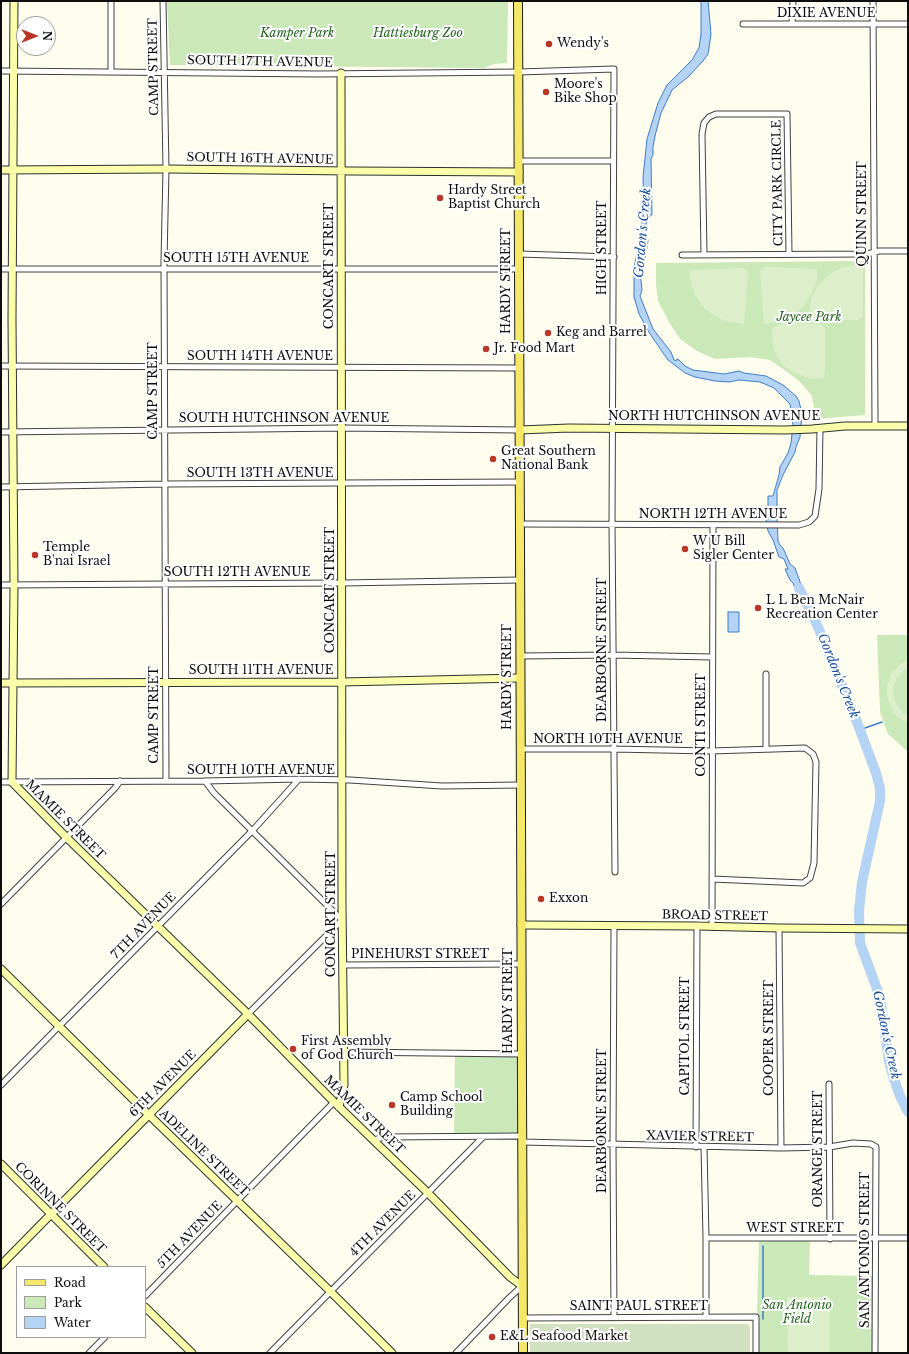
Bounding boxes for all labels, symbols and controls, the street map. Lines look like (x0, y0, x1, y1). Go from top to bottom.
street label: DIXIE AVENUE (777, 7, 875, 21)
north arrow (16, 16, 56, 56)
street label: CAMP STREET (146, 18, 162, 116)
park label: Kamper Park (260, 27, 334, 41)
park label: Hattiesburg Zoo (373, 27, 463, 41)
text: N (40, 31, 54, 41)
place label: Wendy's (557, 37, 609, 51)
marker: Wendy's (544, 39, 554, 49)
street label: SOUTH 17TH AVENUE (187, 54, 333, 70)
place label: Moore's Bike Shop (554, 78, 617, 106)
marker: Moore's Bike Shop (541, 87, 551, 97)
street label: CITY PARK CIRCLE (770, 120, 786, 246)
street label: SOUTH 16TH AVENUE (186, 151, 334, 167)
street label: QUINN STREET (856, 161, 870, 267)
place label: Hardy Street Baptist Church (448, 184, 540, 212)
water label: Gordon's Creek (631, 187, 655, 279)
marker: Hardy Street Baptist Church (435, 193, 445, 203)
street label: HIGH STREET (596, 201, 610, 295)
street label: CONCART STREET (323, 203, 337, 329)
street label: HARDY STREET (500, 228, 514, 334)
street label: SOUTH 15TH AVENUE (163, 252, 309, 266)
park label: Jaycee Park (777, 311, 841, 325)
place label: Keg and Barrel (556, 326, 647, 340)
marker: Keg and Barrel (543, 328, 553, 338)
street label: CAMP STREET (147, 342, 161, 440)
place label: Jr. Food Mart (494, 342, 575, 356)
marker: Jr. Food Mart (481, 344, 491, 354)
street label: SOUTH 14TH AVENUE (187, 350, 333, 364)
street label: NORTH HUTCHINSON AVENUE (608, 410, 820, 424)
street label: SOUTH HUTCHINSON AVENUE (179, 412, 389, 426)
place label: Great Southern National Bank (501, 445, 596, 473)
marker: Great Southern National Bank (488, 454, 498, 464)
street label: SOUTH 13TH AVENUE (187, 467, 333, 481)
street label: NORTH 12TH AVENUE (639, 508, 787, 522)
street label: CONCART STREET (324, 527, 338, 653)
place label: W U Bill Sigler Center (693, 535, 774, 563)
place label: Temple B'nai Israel (43, 541, 111, 569)
marker: W U Bill Sigler Center (680, 544, 690, 554)
marker: Temple B'nai Israel (30, 550, 40, 560)
street label: SOUTH 12TH AVENUE (164, 566, 310, 580)
street label: DEARBORNE STREET (596, 578, 610, 722)
place label: L L Ben McNair Recreation Center (766, 594, 878, 622)
marker: L L Ben McNair Recreation Center (753, 603, 763, 613)
street label: HARDY STREET (501, 624, 515, 730)
water label: Gordon's Creek (814, 631, 862, 721)
street label: SOUTH 11TH AVENUE (189, 664, 333, 678)
street label: CAMP STREET (148, 666, 162, 764)
street label: CONTI STREET (695, 673, 709, 777)
street label: NORTH 10TH AVENUE (533, 733, 683, 747)
street label: SOUTH 10TH AVENUE (187, 764, 335, 778)
street label: MAMIE STREET (22, 777, 108, 863)
street label: CONCART STREET (325, 851, 339, 977)
street label: 7TH AVENUE (109, 890, 179, 962)
place label: Exxon (549, 892, 588, 906)
marker: Exxon (536, 894, 546, 904)
street label: BROAD STREET (662, 908, 768, 924)
street label: PINEHURST STREET (351, 948, 489, 962)
street label: HARDY STREET (502, 948, 516, 1054)
street label: CAPITOL STREET (679, 977, 693, 1095)
street label: COOPER STREET (763, 980, 777, 1096)
water label: Gordon's Creek (869, 989, 903, 1081)
place label: First Assembly of God Church (301, 1035, 393, 1063)
marker: First Assembly of God Church (288, 1044, 298, 1054)
street label: 6TH AVENUE (127, 1048, 199, 1120)
street label: DEARBORNE STREET (596, 1049, 610, 1193)
street label: MAMIE STREET (321, 1073, 407, 1157)
street label: ORANGE STREET (812, 1090, 826, 1208)
place label: Camp School Building (400, 1091, 483, 1119)
marker: Camp School Building (387, 1100, 397, 1110)
street label: ADELINE STREET (156, 1107, 252, 1199)
street label: XAVIER STREET (646, 1129, 754, 1145)
street label: CORINNE STREET (11, 1159, 109, 1257)
street label: SAN ANTONIO STREET (859, 1172, 873, 1328)
street label: 4TH AVENUE (347, 1188, 419, 1260)
street label: 5TH AVENUE (154, 1199, 226, 1271)
street label: WEST STREET (746, 1222, 844, 1236)
legend (16, 1266, 146, 1338)
text: Road (54, 1275, 86, 1290)
text: Park (54, 1295, 82, 1310)
park label: San Antonio Field (762, 1299, 832, 1327)
street label: SAINT PAUL STREET (570, 1300, 708, 1314)
text: Water (54, 1315, 91, 1330)
place label: E&L Seafood Market (500, 1330, 629, 1344)
marker: E&L Seafood Market (487, 1332, 497, 1342)

